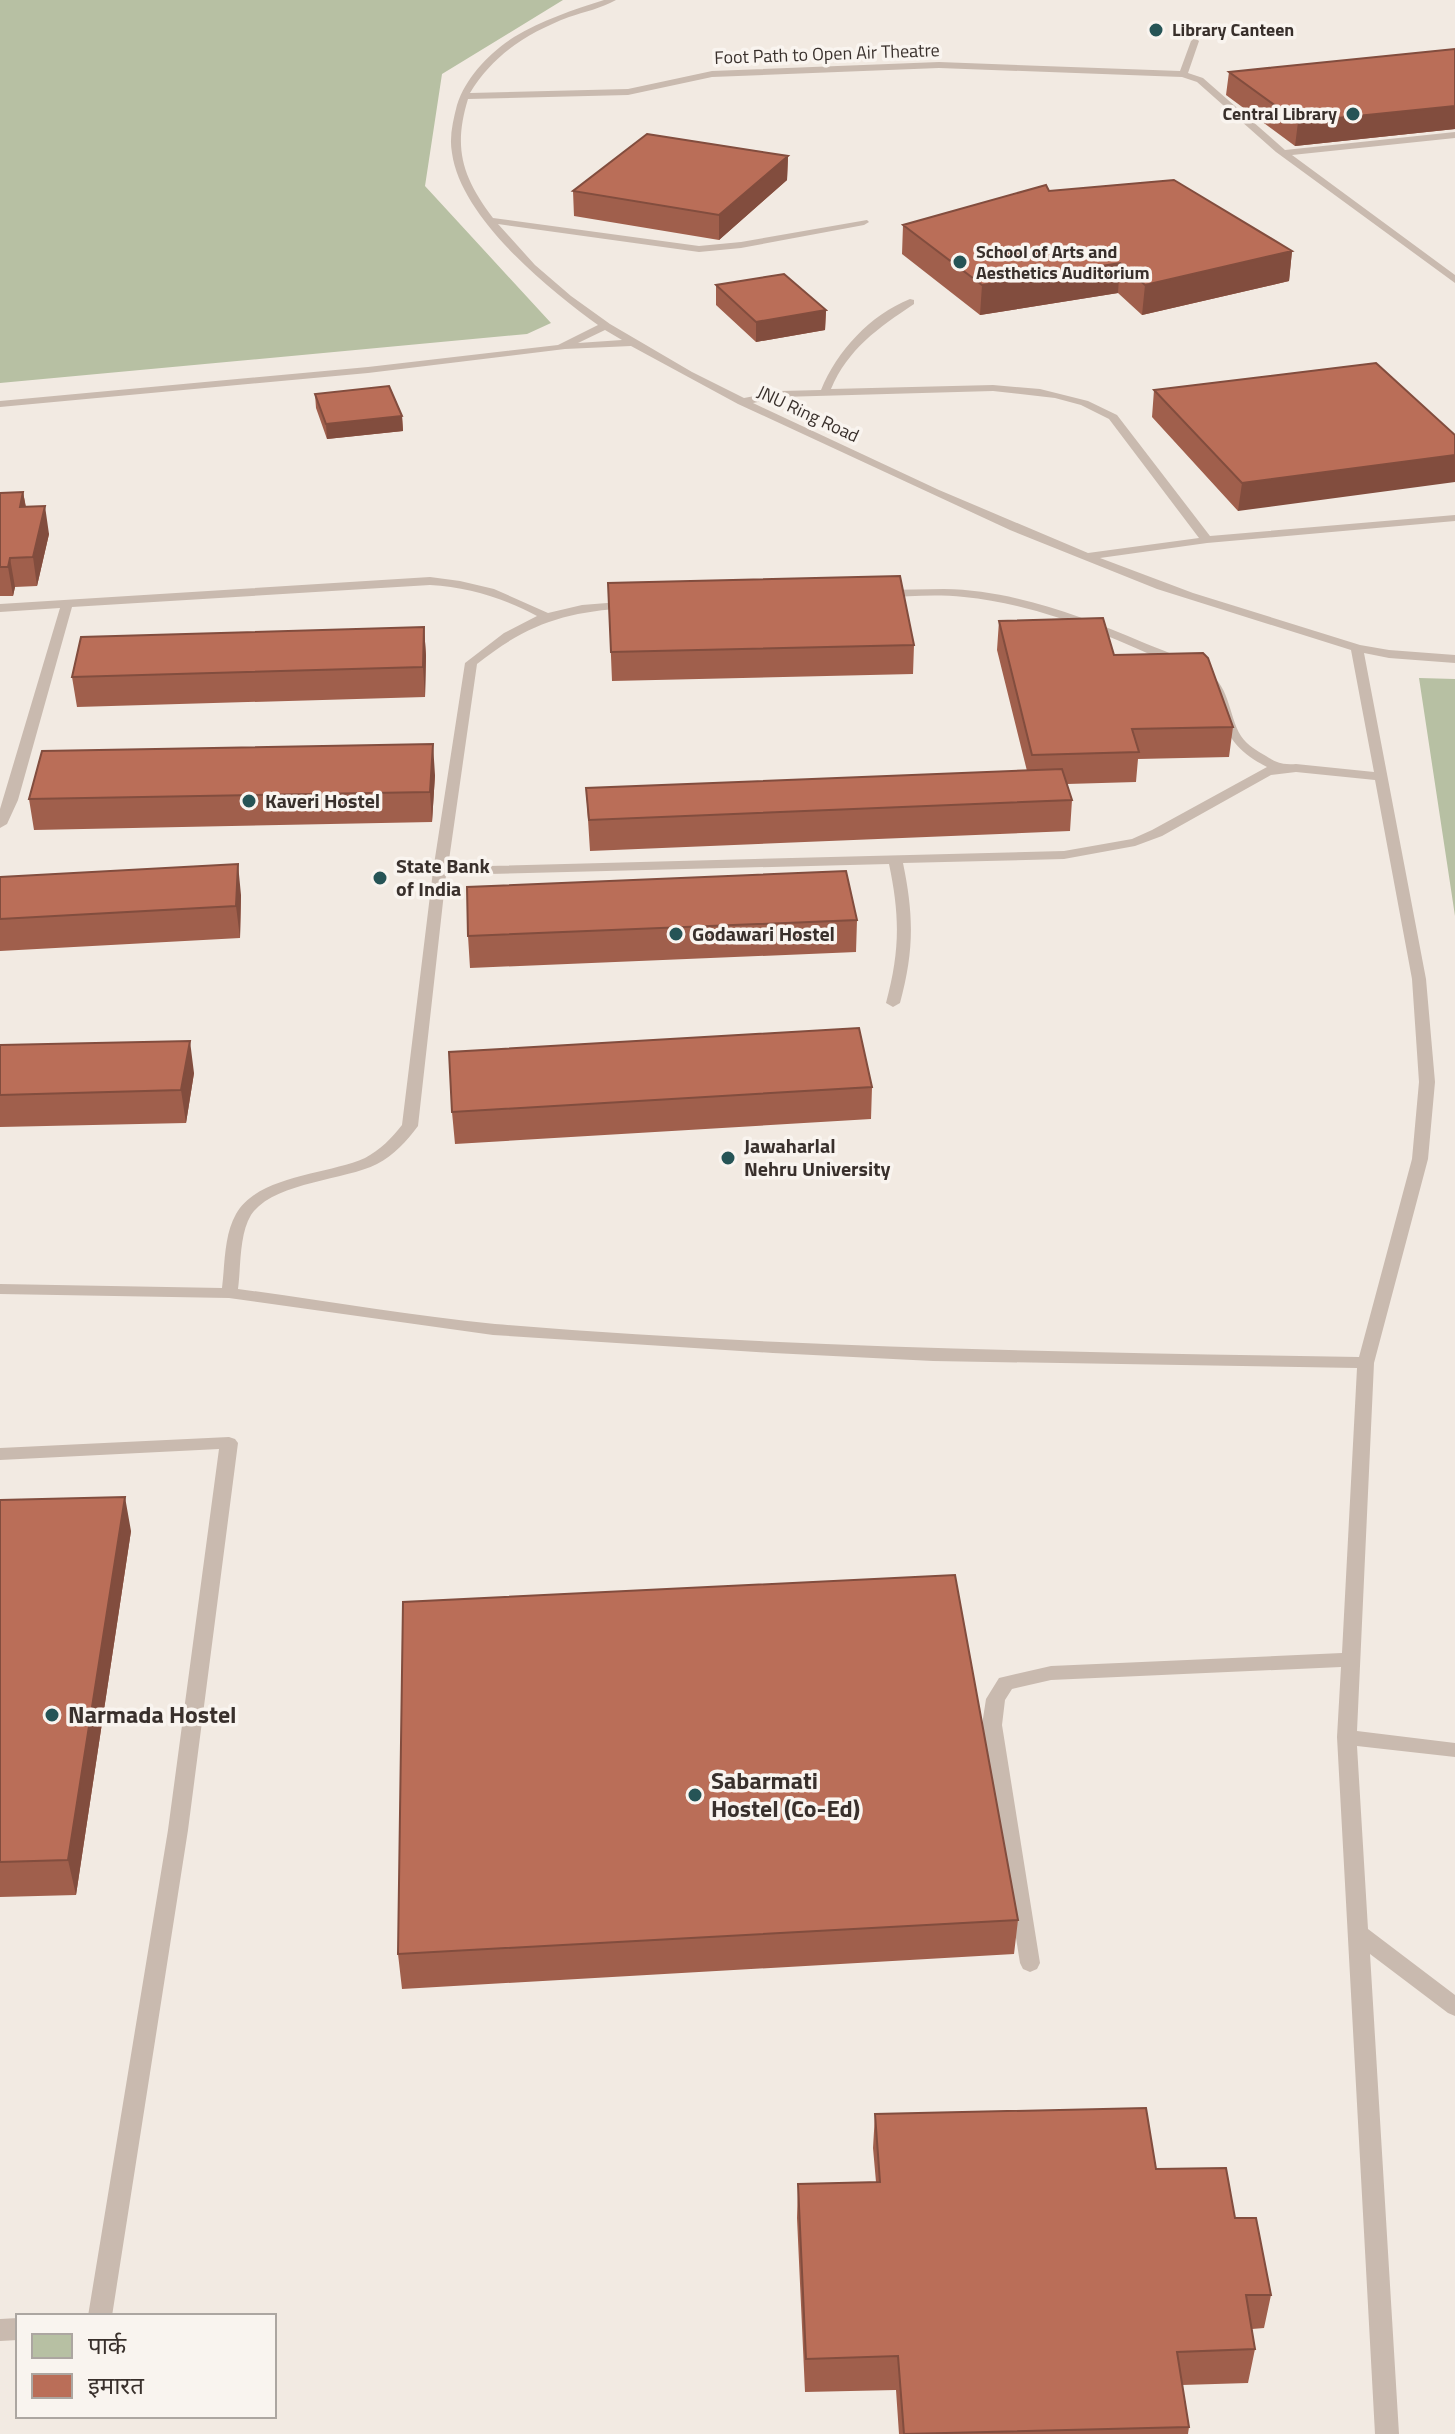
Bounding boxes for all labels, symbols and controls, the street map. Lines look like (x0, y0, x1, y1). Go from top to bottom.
place label: Library Canteen (1172, 16, 1294, 43)
marker: Library Canteen (1147, 21, 1165, 39)
street label: Foot Path to Open Air Theatre (714, 36, 940, 71)
place label: Central Library (1222, 100, 1337, 127)
marker: Central Library (1344, 105, 1362, 123)
place label: School of Arts and Aesthetics Auditorium (976, 238, 1150, 286)
marker: School of Arts and Aesthetics Auditorium (951, 253, 969, 271)
street label: JNU Ring Road (753, 378, 864, 449)
place label: Kaveri Hostel (265, 785, 380, 816)
marker: Kaveri Hostel (240, 792, 258, 810)
place label: State Bank of India (396, 850, 491, 904)
marker: State Bank of India (371, 869, 389, 887)
place label: Godawari Hostel (692, 918, 835, 949)
marker: Godawari Hostel (667, 925, 685, 943)
place label: Jawaharlal Nehru University (744, 1130, 890, 1184)
marker: Jawaharlal Nehru University (719, 1149, 737, 1167)
place label: Narmada Hostel (68, 1696, 237, 1732)
marker: Narmada Hostel (43, 1706, 61, 1724)
place label: Sabarmati Hostel (Co-Ed) (711, 1762, 860, 1826)
marker: Sabarmati Hostel (Co-Ed) (686, 1786, 704, 1804)
legend (16, 2314, 276, 2418)
text: पार्क (88, 2327, 127, 2363)
text: इमारत (88, 2367, 145, 2403)

